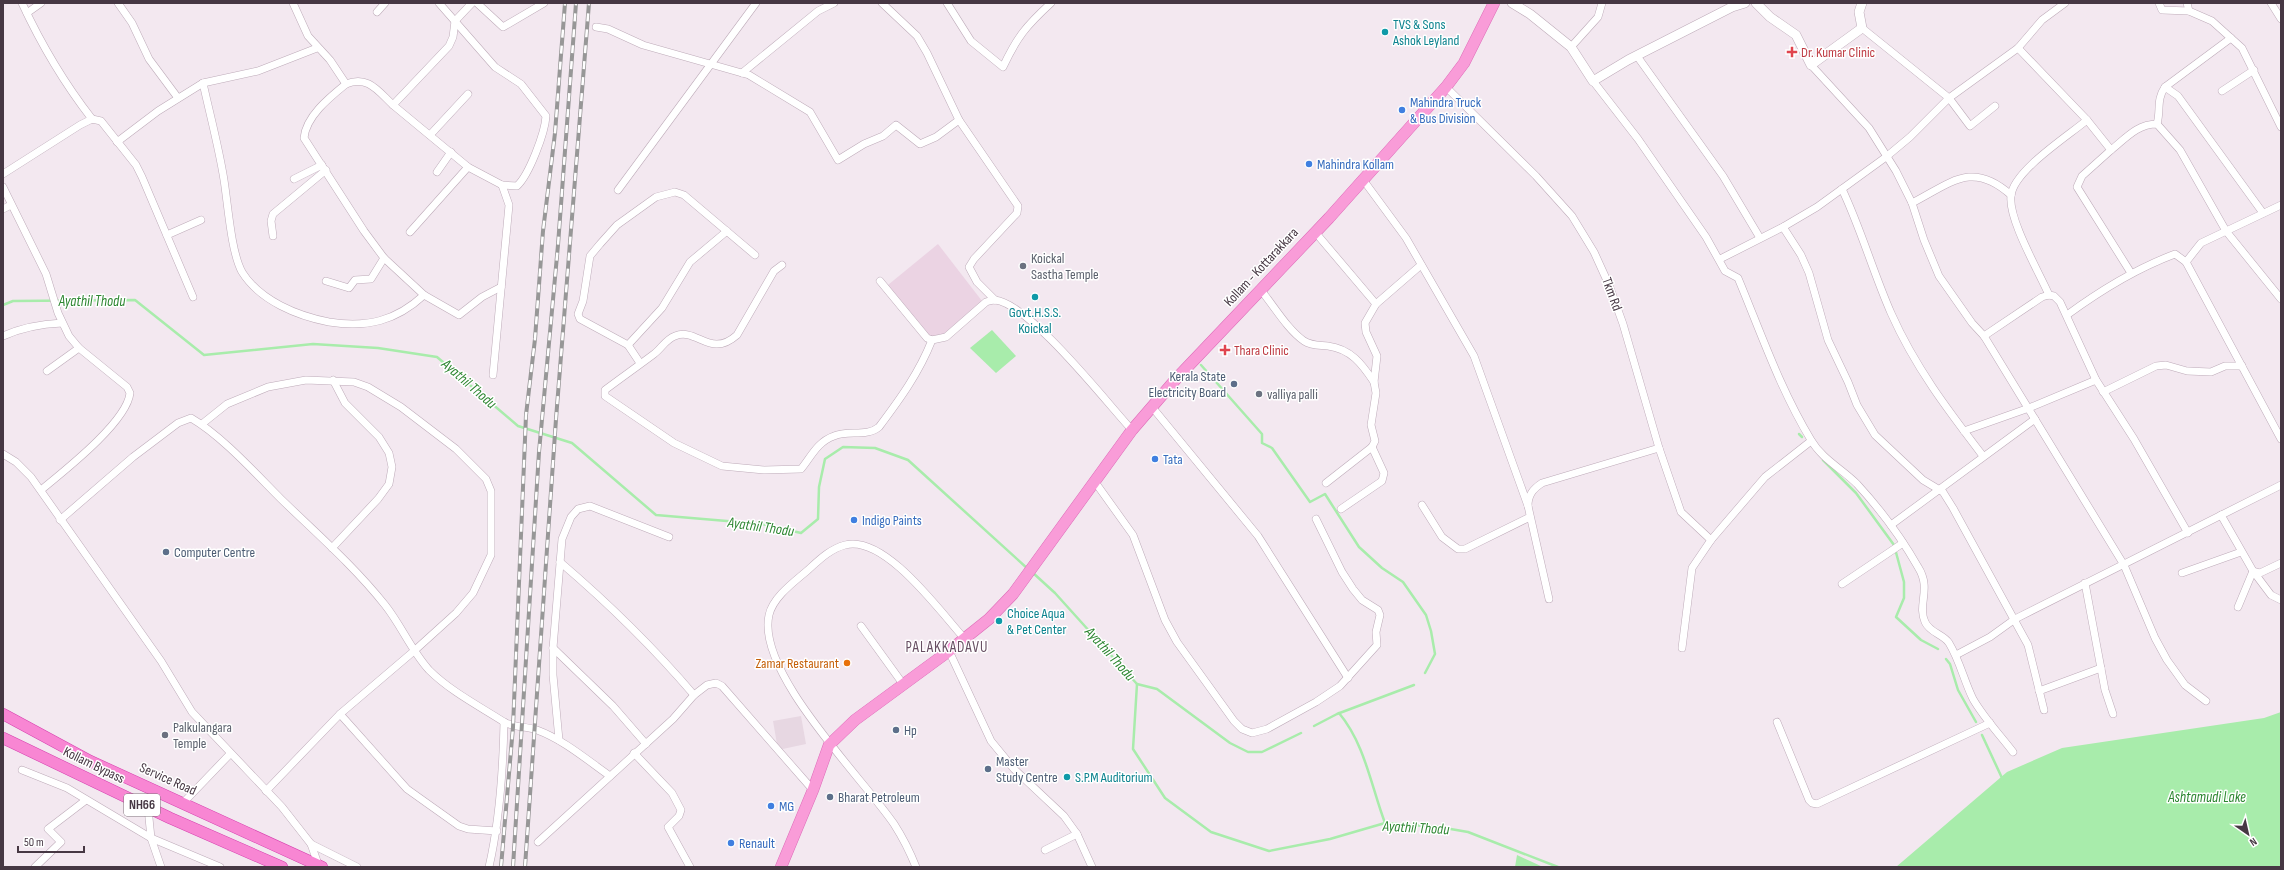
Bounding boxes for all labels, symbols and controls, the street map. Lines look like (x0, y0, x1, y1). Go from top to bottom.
place label: TVS & Sons Ashok Leyland (1392, 16, 1459, 49)
marker: TVS & Sons Ashok Leyland (1380, 27, 1390, 37)
place label: Dr. Kumar Clinic (1801, 44, 1875, 61)
marker: Dr. Kumar Clinic (1786, 46, 1798, 58)
place label: Mahindra Truck & Bus Division (1410, 94, 1482, 127)
marker: Mahindra Truck & Bus Division (1397, 105, 1407, 115)
place label: Mahindra Kollam (1317, 156, 1394, 173)
marker: Mahindra Kollam (1304, 159, 1314, 169)
street label: Kollam - Kottarakkara (1220, 224, 1302, 310)
place label: Koickal Sastha Temple (1031, 250, 1099, 283)
marker: Koickal Sastha Temple (1018, 261, 1028, 271)
street label: Tkm Rd (1598, 275, 1626, 313)
water label: Ayathil Thodu (58, 292, 126, 311)
marker: Govt.H.S.S. Koickal (1030, 292, 1040, 302)
place label: Govt.H.S.S. Koickal (1009, 304, 1061, 337)
place label: Thara Clinic (1234, 342, 1289, 359)
marker: Thara Clinic (1219, 344, 1231, 356)
water label: Ayathil Thodu (437, 354, 501, 414)
place label: Kerala State Electricity Board (1148, 368, 1226, 401)
marker: Kerala State Electricity Board (1229, 379, 1239, 389)
place label: valliya palli (1267, 386, 1318, 403)
marker: valliya palli (1254, 389, 1264, 399)
place label: Tata (1163, 451, 1183, 468)
marker: Tata (1150, 454, 1160, 464)
place label: Indigo Paints (862, 512, 922, 529)
water label: Ayathil Thodu (726, 513, 796, 541)
marker: Indigo Paints (849, 515, 859, 525)
place label: Computer Centre (174, 544, 255, 561)
marker: Computer Centre (161, 547, 171, 557)
place label: Choice Aqua & Pet Center (1007, 605, 1066, 638)
marker: Choice Aqua & Pet Center (994, 616, 1004, 626)
water label: Ayathil Thodu (1080, 622, 1140, 686)
district label: PALAKKADAVU (906, 638, 988, 657)
place label: Zamar Restaurant (755, 655, 839, 672)
marker: Zamar Restaurant (842, 658, 852, 668)
place label: Palkulangara Temple (173, 719, 232, 752)
place label: Hp (904, 722, 917, 739)
marker: Hp (891, 725, 901, 735)
marker: Palkulangara Temple (160, 730, 170, 740)
street label: Kollam Bypass (60, 743, 128, 787)
place label: Master Study Centre (996, 753, 1058, 786)
street label: Service Road (137, 759, 199, 799)
marker: Master Study Centre (983, 764, 993, 774)
place label: S.P.M Auditorium (1075, 769, 1153, 786)
marker: S.P.M Auditorium (1062, 772, 1072, 782)
water label: Ashtamudi Lake (2167, 788, 2246, 807)
place label: Bharat Petroleum (838, 789, 920, 806)
marker: Bharat Petroleum (825, 792, 835, 802)
road number: NH66 (124, 794, 160, 816)
place label: MG (779, 798, 794, 815)
marker: MG (766, 801, 776, 811)
north arrow (2228, 814, 2268, 854)
water label: Ayathil Thodu (1381, 817, 1451, 839)
scale bar (18, 828, 84, 854)
text: 50 m (24, 835, 44, 850)
place label: Renault (739, 835, 775, 852)
text: N (2247, 835, 2259, 849)
marker: Renault (726, 838, 736, 848)

